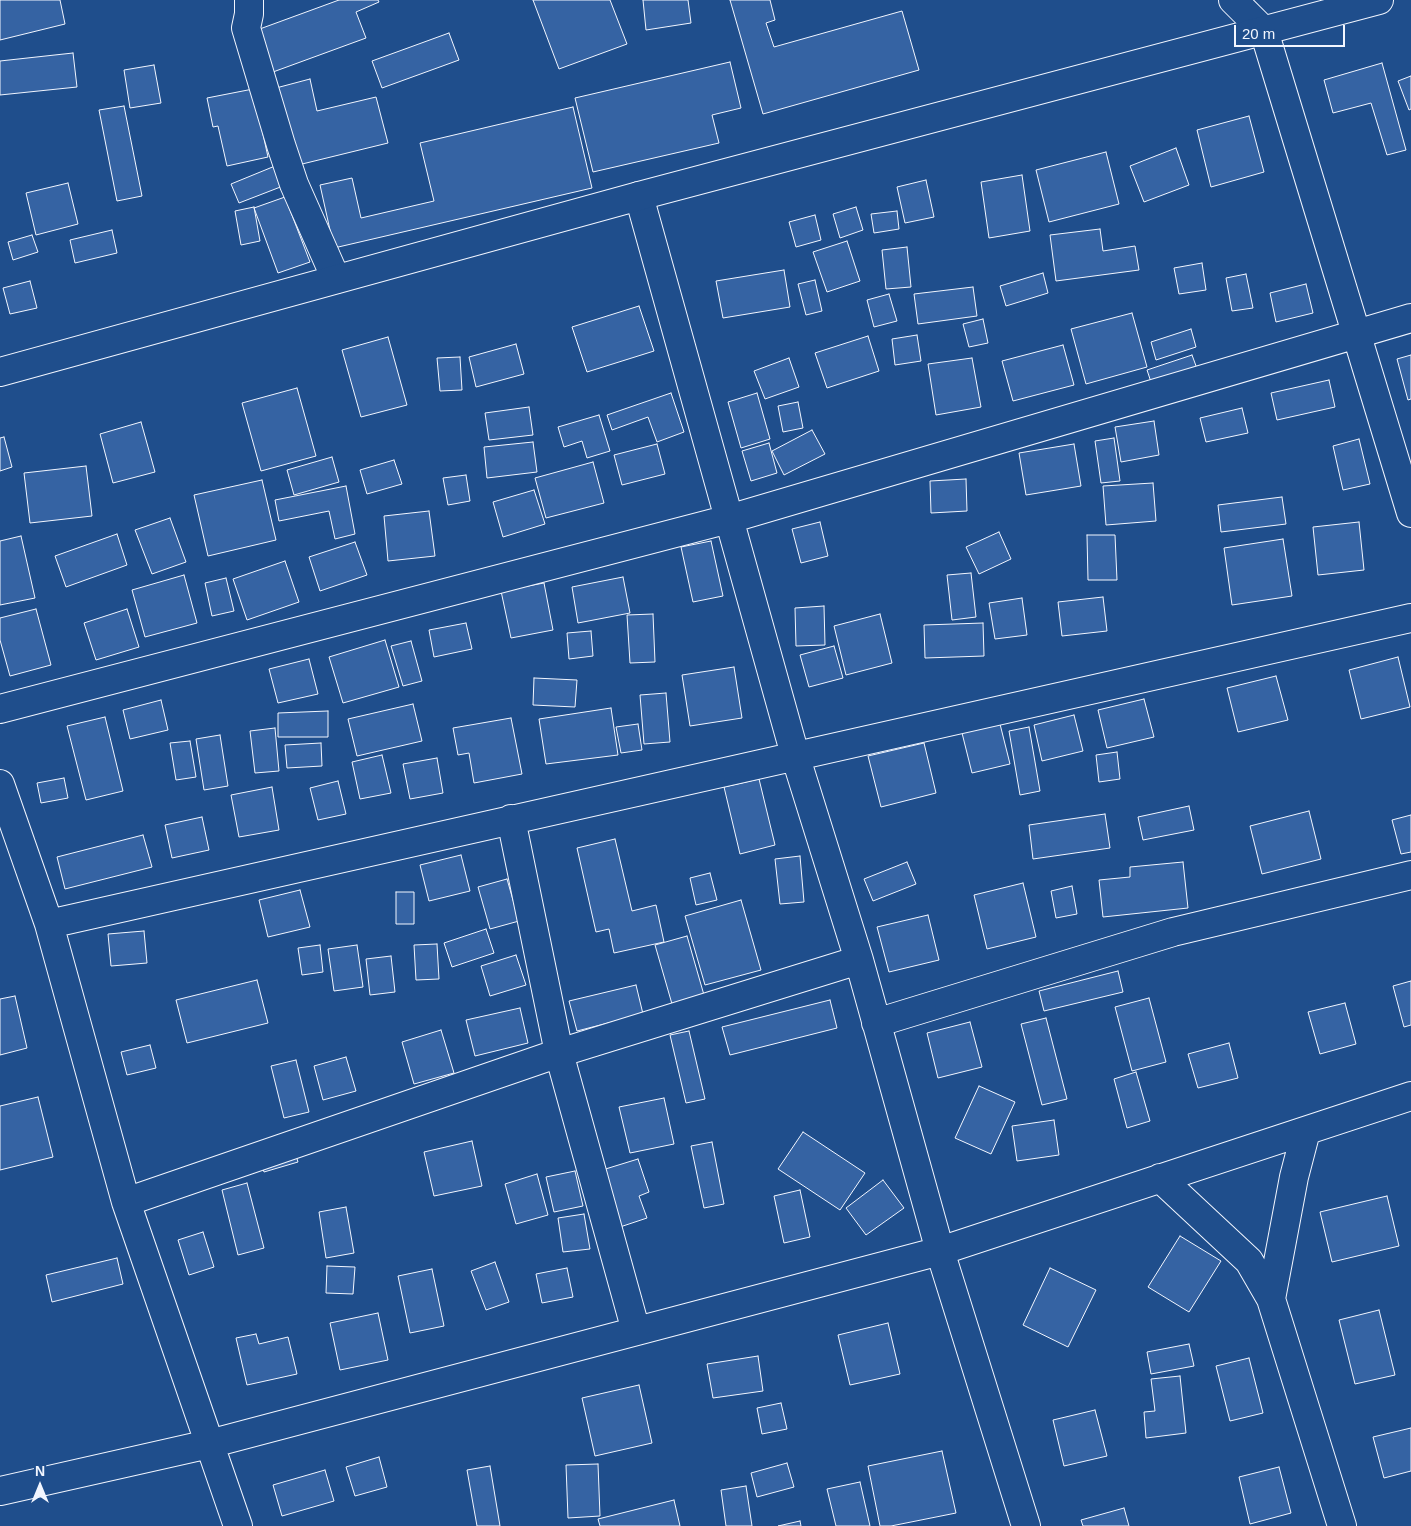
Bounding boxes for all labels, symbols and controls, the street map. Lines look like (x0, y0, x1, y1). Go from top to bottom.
scale bar (1236, 15, 1347, 47)
text: 20 m (1242, 25, 1275, 42)
north arrow (15, 1461, 65, 1511)
text: N (35, 1463, 45, 1479)

